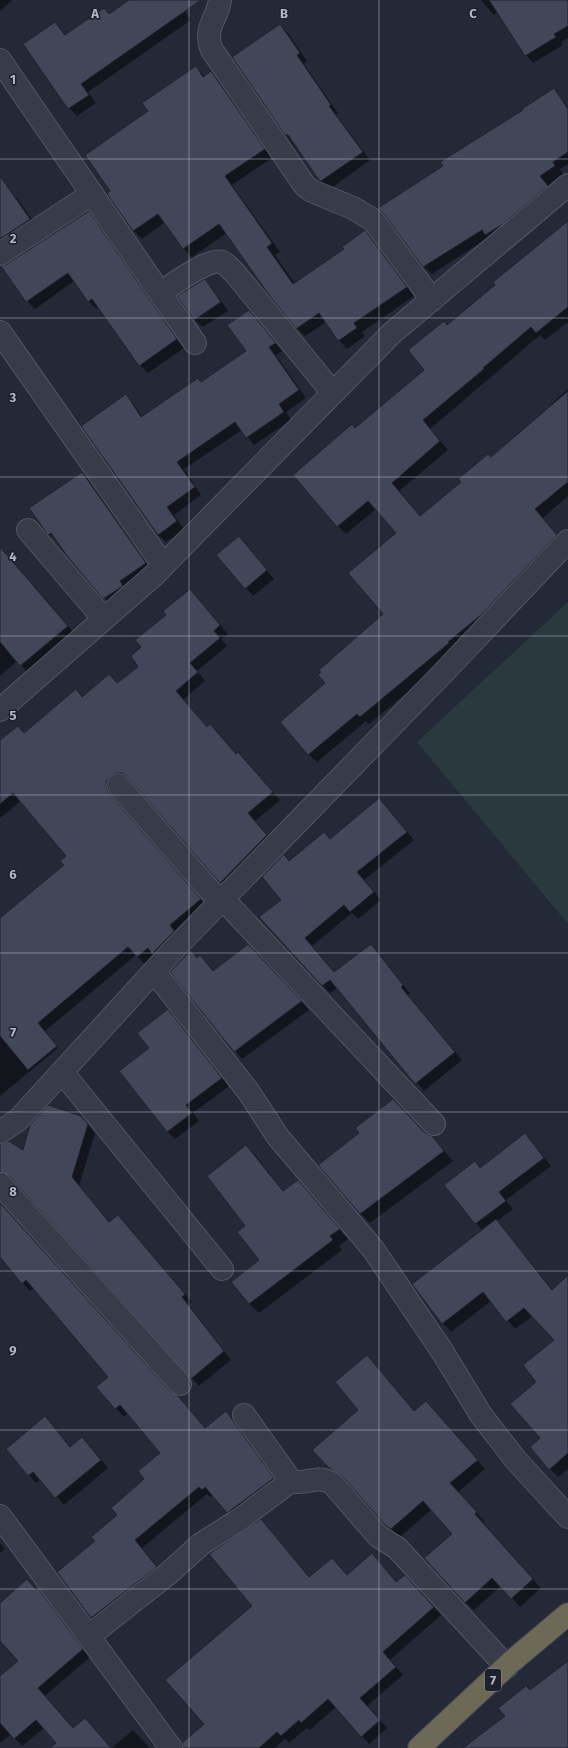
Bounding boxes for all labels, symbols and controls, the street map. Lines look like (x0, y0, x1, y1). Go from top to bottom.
text: A (90, 6, 99, 21)
text: B (280, 6, 288, 21)
text: C (469, 6, 477, 21)
text: 1 (10, 72, 16, 87)
text: 2 (10, 231, 17, 246)
text: 3 (9, 390, 17, 405)
text: 4 (9, 549, 17, 564)
text: 5 (10, 708, 17, 723)
text: 6 (9, 867, 17, 882)
text: 7 (10, 1025, 16, 1040)
text: 8 (9, 1184, 17, 1199)
text: 9 (9, 1343, 17, 1358)
road number: 7 (485, 1669, 501, 1691)

